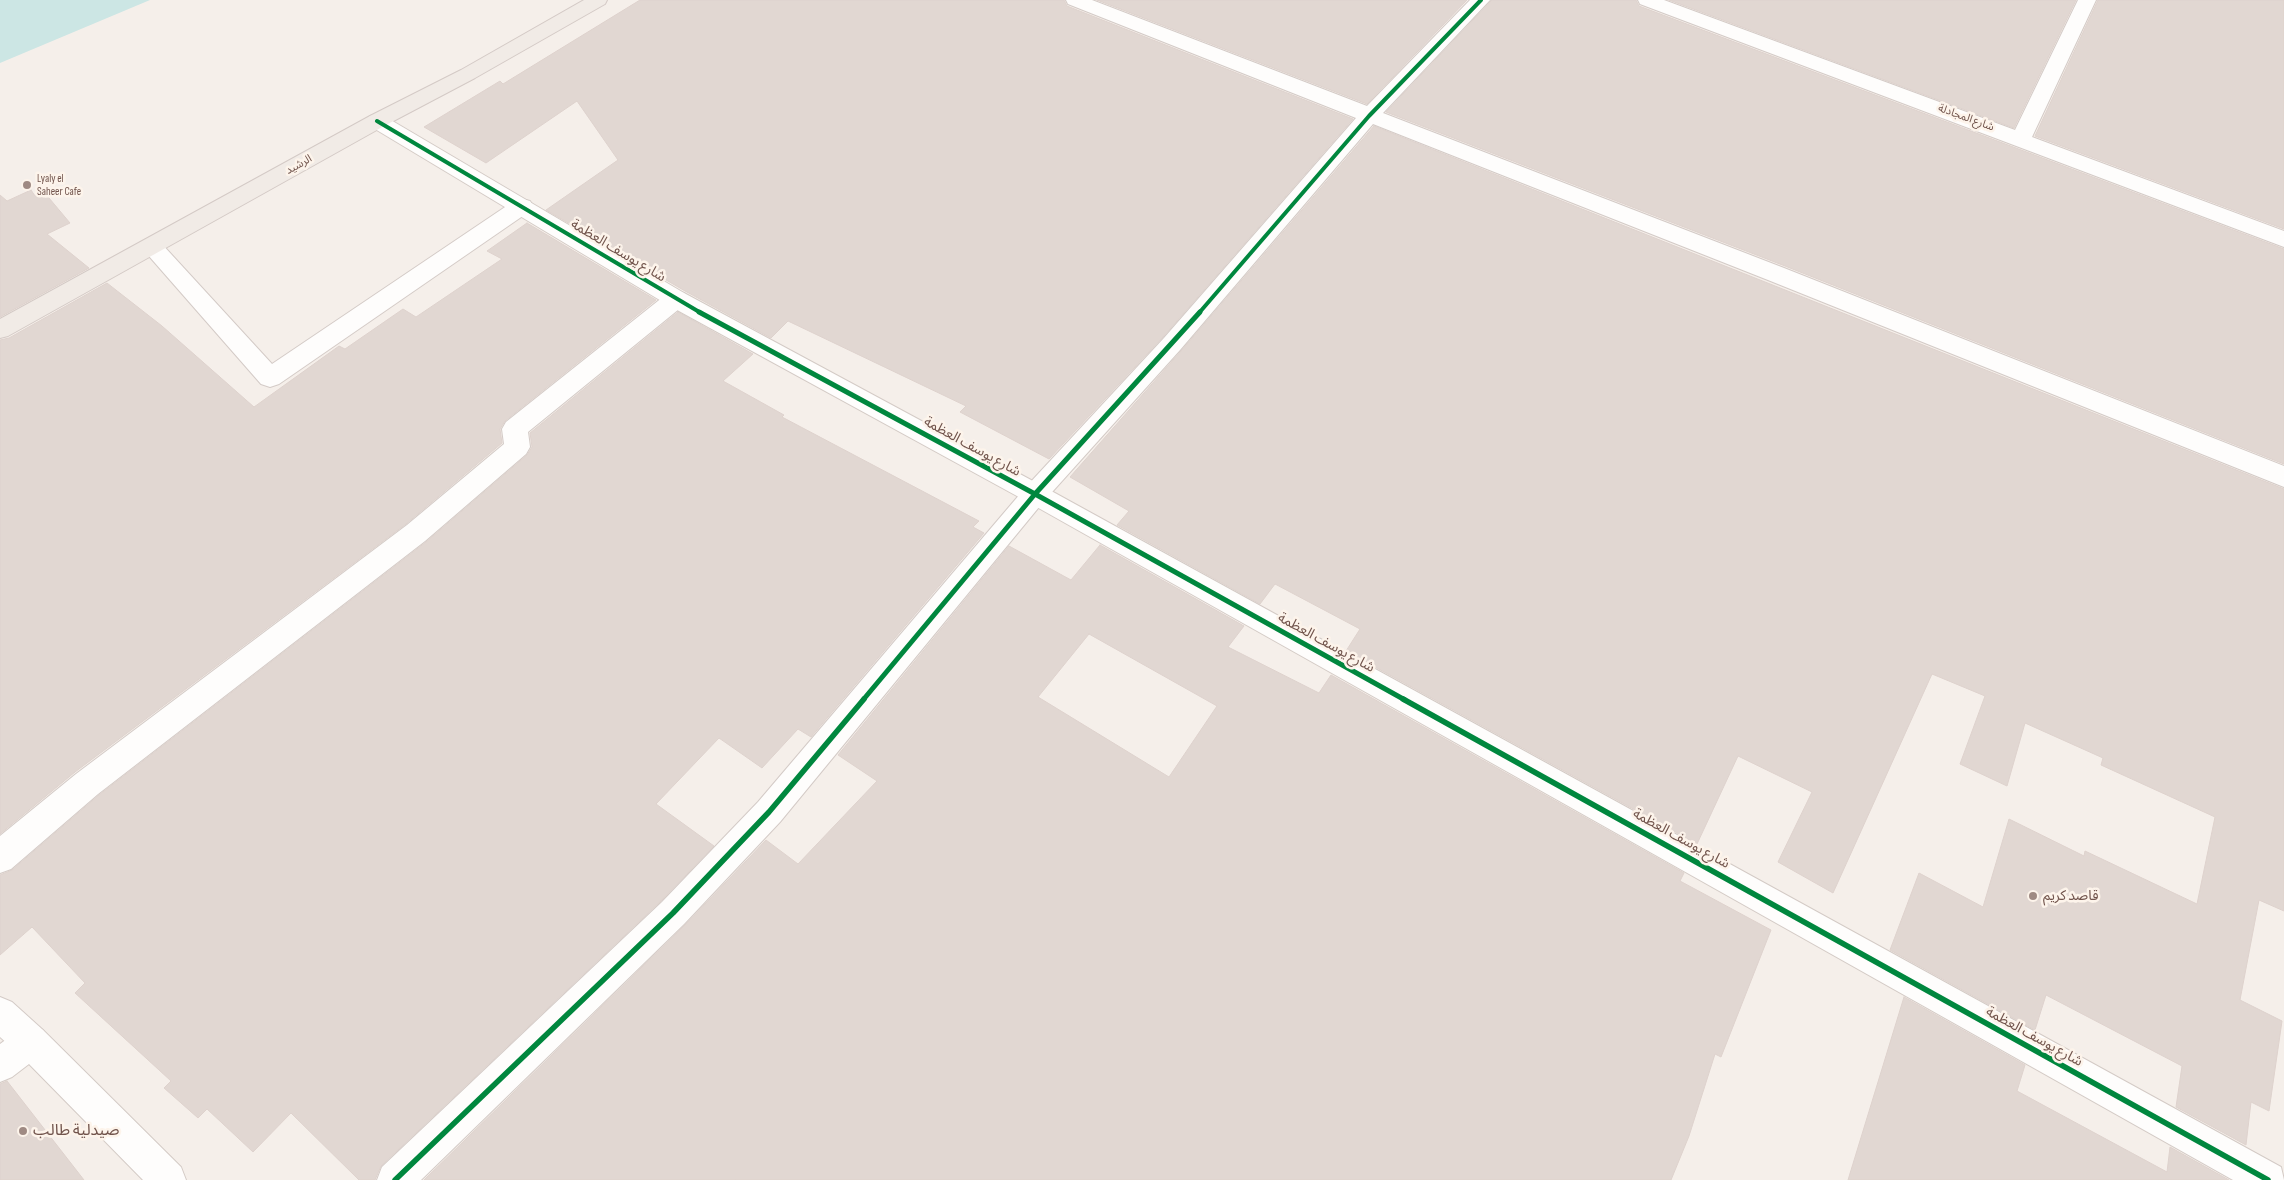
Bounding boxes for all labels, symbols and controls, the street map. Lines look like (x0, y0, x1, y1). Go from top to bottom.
street label: شارع المجادلة (1936, 102, 1996, 134)
street label: الرشيد (284, 152, 314, 178)
place label: Lyaly el Saheer Cafe (37, 172, 81, 198)
marker: Lyaly el Saheer Cafe (21, 179, 33, 191)
street label: شارع يوسف العظمة (567, 216, 669, 286)
street label: شارع يوسف العظمة (921, 413, 1023, 481)
street label: شارع يوسف العظمة (1275, 609, 1377, 677)
street label: شارع يوسف العظمة (1630, 805, 1732, 873)
place label: قاصد كريم (2043, 888, 2099, 904)
marker: قاصد كريم (2027, 890, 2039, 902)
street label: شارع يوسف العظمة (1983, 1003, 2085, 1071)
place label: صيدلية طالب (33, 1121, 120, 1141)
marker: صيدلية طالب (17, 1125, 29, 1137)

